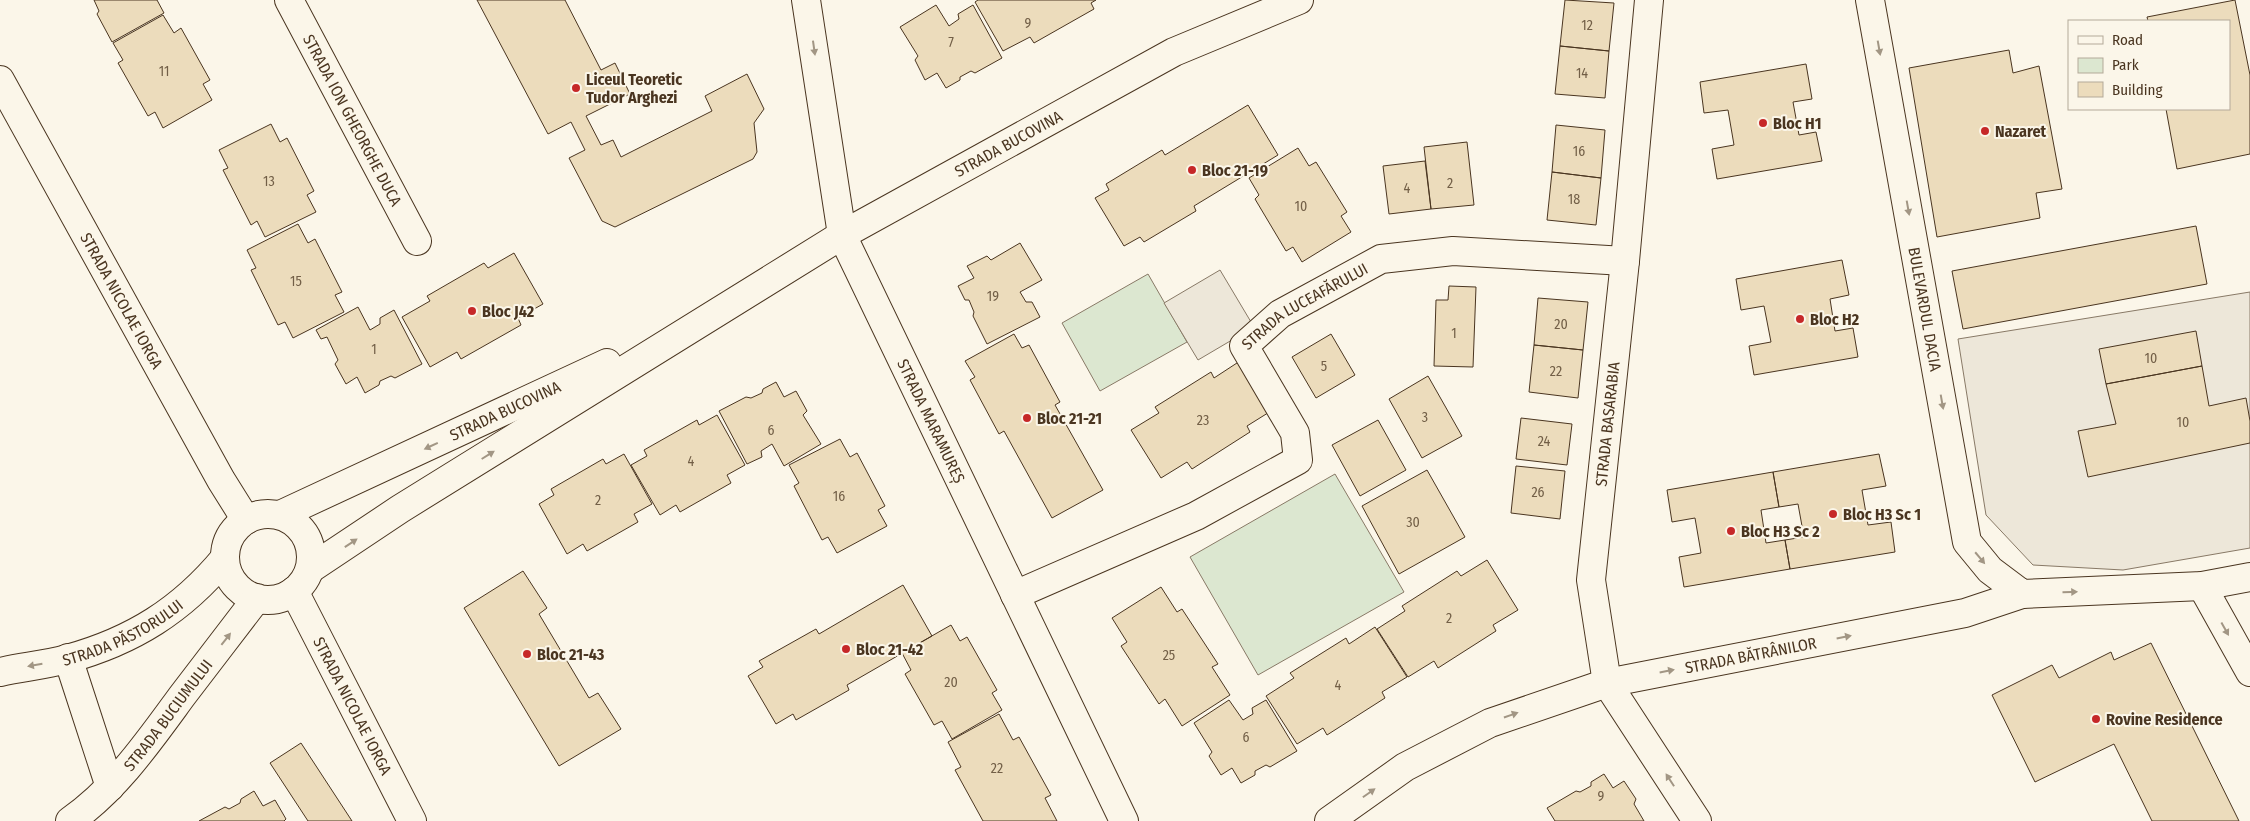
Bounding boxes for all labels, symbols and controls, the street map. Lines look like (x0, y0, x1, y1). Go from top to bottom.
house number: 9 (1025, 15, 1032, 32)
house number: 12 (1581, 17, 1593, 34)
legend (2068, 20, 2230, 110)
street label: STRADA ION GHEORGHE DUCA (299, 31, 406, 210)
text: Road (2112, 31, 2143, 49)
house number: 7 (948, 34, 954, 51)
one-way arrow (1875, 40, 1883, 56)
one-way arrow (810, 41, 818, 57)
text: Park (2112, 56, 2139, 74)
house number: 11 (159, 63, 169, 80)
house number: 14 (1576, 65, 1588, 82)
place label: Liceul Teoretic Tudor Arghezi (586, 70, 682, 107)
text: Building (2112, 81, 2163, 99)
marker: Liceul Teoretic Tudor Arghezi (570, 82, 582, 94)
street label: STRADA BUCOVINA (951, 106, 1066, 181)
place label: Bloc H1 (1773, 114, 1821, 133)
marker: Bloc H1 (1757, 117, 1769, 129)
place label: Nazaret (1995, 122, 2047, 141)
marker: Nazaret (1979, 125, 1991, 137)
house number: 16 (1573, 143, 1585, 160)
place label: Bloc 21-19 (1202, 161, 1268, 180)
marker: Bloc 21-19 (1186, 164, 1198, 176)
house number: 13 (263, 173, 275, 190)
house number: 2 (1447, 175, 1453, 192)
house number: 4 (1404, 180, 1411, 197)
house number: 18 (1568, 191, 1580, 208)
house number: 10 (1295, 198, 1307, 215)
one-way arrow (1904, 200, 1912, 216)
street label: STRADA NICOLAE IORGA (76, 229, 167, 373)
street label: BULEVARDUL DACIA (1904, 246, 1945, 373)
street label: STRADA LUCEAFĂRULUI (1238, 259, 1371, 354)
house number: 15 (290, 273, 302, 290)
house number: 19 (987, 288, 999, 305)
place label: Bloc J42 (482, 302, 535, 321)
marker: Bloc J42 (466, 305, 478, 317)
place label: Bloc H2 (1810, 310, 1860, 329)
marker: Bloc H2 (1794, 313, 1806, 325)
house number: 20 (1554, 316, 1568, 333)
house number: 1 (1451, 325, 1457, 342)
house number: 1 (371, 341, 377, 358)
house number: 10 (2145, 350, 2157, 367)
street label: STRADA MARAMUREȘ (893, 356, 969, 487)
house number: 5 (1321, 358, 1327, 375)
street label: STRADA BASARABIA (1592, 360, 1624, 487)
house number: 22 (1550, 363, 1562, 380)
street label: STRADA BUCOVINA (447, 377, 564, 445)
one-way arrow (1939, 395, 1947, 411)
place label: Bloc 21-21 (1037, 409, 1102, 428)
house number: 3 (1422, 409, 1428, 426)
marker: Bloc 21-21 (1021, 412, 1033, 424)
house number: 23 (1197, 412, 1209, 429)
house number: 10 (2177, 414, 2189, 431)
house number: 6 (768, 422, 775, 439)
house number: 24 (1538, 433, 1551, 450)
one-way arrow (424, 443, 438, 451)
one-way arrow (481, 450, 494, 459)
house number: 4 (688, 453, 695, 470)
house number: 26 (1531, 484, 1545, 501)
house number: 16 (833, 488, 845, 505)
house number: 2 (595, 492, 601, 509)
place label: Bloc H3 Sc 1 (1843, 505, 1921, 524)
marker: Bloc H3 Sc 1 (1827, 508, 1839, 520)
house number: 30 (1406, 514, 1420, 531)
place label: Bloc H3 Sc 2 (1741, 522, 1820, 541)
marker: Bloc H3 Sc 2 (1725, 525, 1737, 537)
one-way arrow (345, 538, 358, 548)
one-way arrow (1974, 552, 1985, 564)
one-way arrow (2063, 588, 2079, 596)
street label: STRADA PĂSTORULUI (60, 595, 187, 670)
house number: 2 (1446, 610, 1452, 627)
one-way arrow (2221, 622, 2230, 635)
one-way arrow (1836, 632, 1852, 640)
one-way arrow (220, 633, 231, 646)
street label: STRADA BĂTRÂNILOR (1683, 633, 1818, 678)
street label: STRADA NICOLAE IORGA (309, 634, 396, 779)
place label: Bloc 21-42 (856, 640, 924, 659)
marker: Bloc 21-42 (840, 643, 852, 655)
place label: Bloc 21-43 (537, 645, 605, 664)
house number: 25 (1163, 647, 1175, 664)
marker: Bloc 21-43 (521, 648, 533, 660)
street label: STRADA BUCIUMULUI (120, 656, 216, 775)
one-way arrow (27, 662, 43, 670)
one-way arrow (1660, 667, 1676, 675)
house number: 20 (944, 674, 958, 691)
house number: 4 (1335, 677, 1342, 694)
place label: Rovine Residence (2106, 710, 2223, 729)
one-way arrow (1504, 711, 1519, 719)
marker: Rovine Residence (2090, 713, 2102, 725)
house number: 6 (1243, 729, 1250, 746)
house number: 22 (991, 760, 1003, 777)
one-way arrow (1665, 774, 1675, 787)
one-way arrow (1362, 788, 1376, 798)
house number: 9 (1598, 788, 1605, 805)

